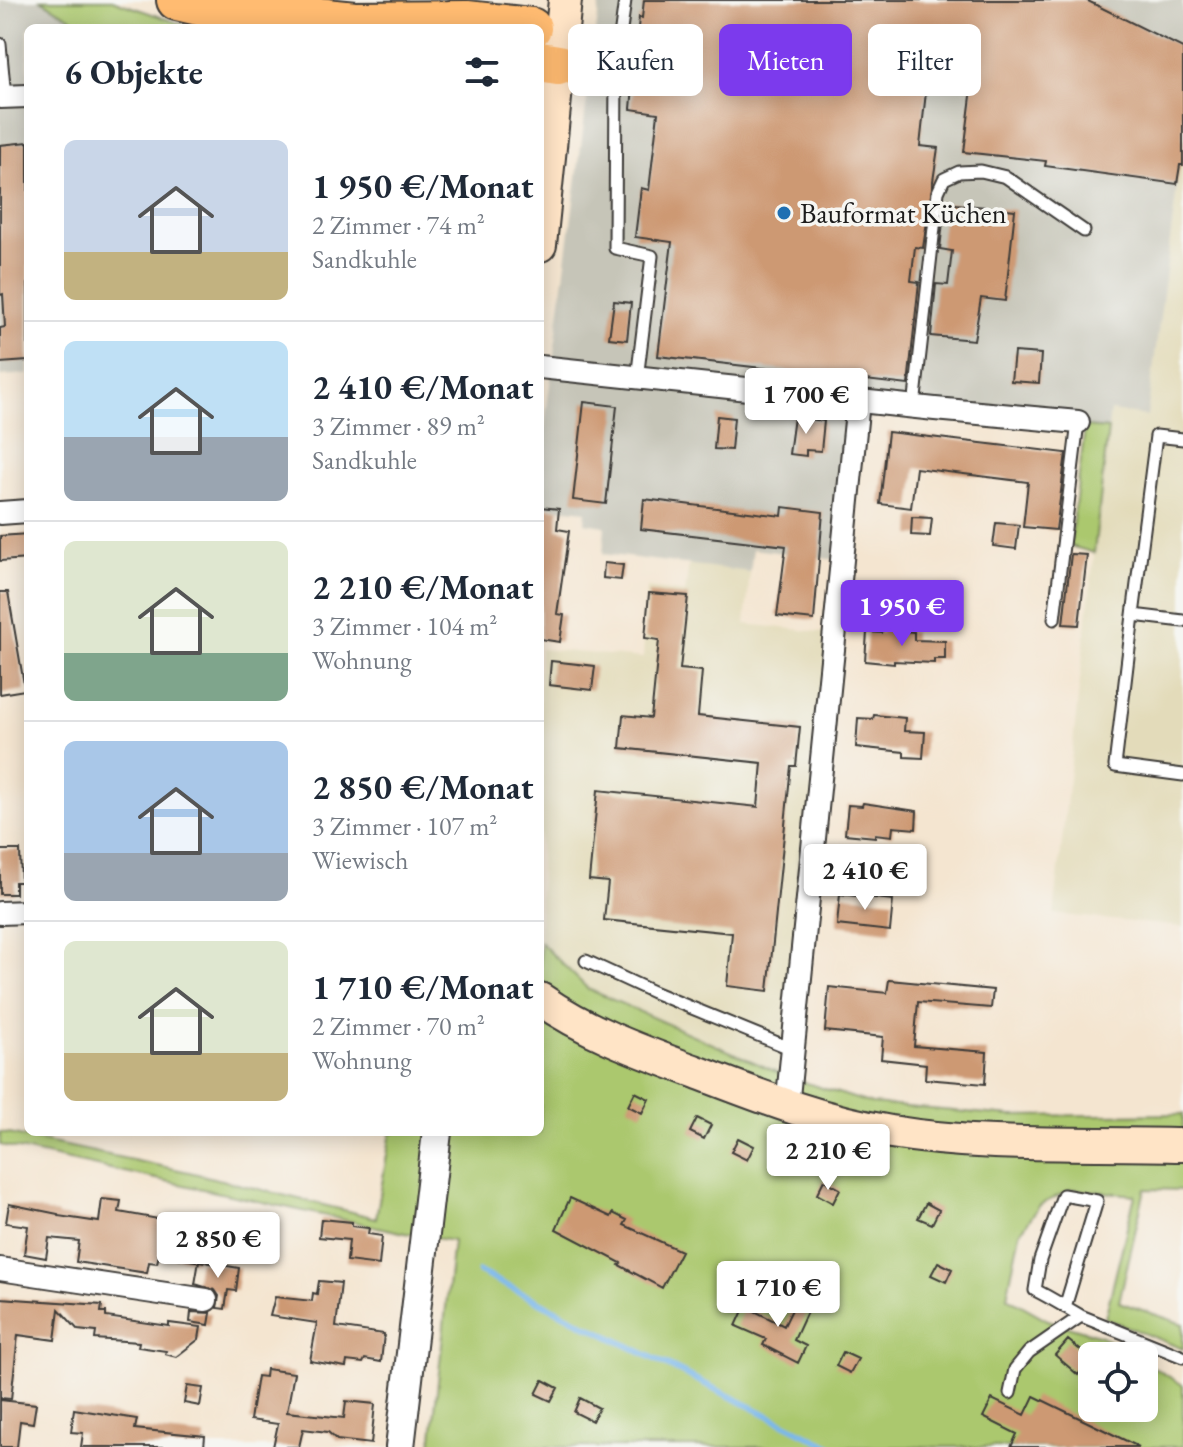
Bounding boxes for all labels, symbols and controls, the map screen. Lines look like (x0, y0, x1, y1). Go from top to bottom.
chip: Kaufen (568, 24, 703, 96)
chip: Mieten (719, 24, 852, 96)
chip: Filter (868, 24, 981, 96)
text: 6 Objekte (64, 50, 203, 94)
icon: filters (460, 50, 504, 94)
text: 1 950 €/Monat (312, 164, 533, 208)
icon: home (128, 172, 224, 268)
place label: Bauformat Küchen (800, 195, 1007, 231)
marker: Bauformat Küchen (775, 204, 793, 222)
text: 2 Zimmer · 74 m² (312, 208, 485, 242)
text: Sandkuhle (312, 242, 417, 276)
text: 2 410 €/Monat (312, 365, 533, 409)
pin: 1 700 € (732, 368, 880, 436)
icon: home (128, 373, 224, 469)
text: 1 700 € (763, 377, 849, 411)
text: 3 Zimmer · 89 m² (312, 409, 485, 443)
text: Sandkuhle (312, 443, 417, 477)
text: 2 210 €/Monat (312, 565, 533, 609)
icon: home (128, 573, 224, 669)
pin: 1 950 € (828, 580, 976, 648)
text: 1 950 € (859, 589, 945, 623)
text: 3 Zimmer · 104 m² (312, 609, 497, 643)
text: Wohnung (312, 643, 412, 677)
text: 2 850 €/Monat (312, 765, 533, 809)
icon: home (128, 773, 224, 869)
text: 3 Zimmer · 107 m² (312, 809, 497, 843)
text: Wiewisch (312, 843, 408, 877)
pin: 2 410 € (791, 844, 939, 912)
text: 2 410 € (822, 853, 908, 887)
text: 1 710 €/Monat (312, 965, 533, 1009)
icon: home (128, 973, 224, 1069)
text: 2 Zimmer · 70 m² (312, 1009, 485, 1043)
text: Wohnung (312, 1043, 412, 1077)
pin: 2 210 € (754, 1124, 902, 1192)
text: 2 210 € (785, 1133, 871, 1167)
pin: 2 850 € (144, 1212, 292, 1280)
text: 2 850 € (175, 1221, 261, 1255)
pin: 1 710 € (704, 1261, 852, 1329)
text: 1 710 € (735, 1270, 821, 1304)
map controls (1078, 1342, 1158, 1422)
button: locate (1078, 1342, 1158, 1422)

